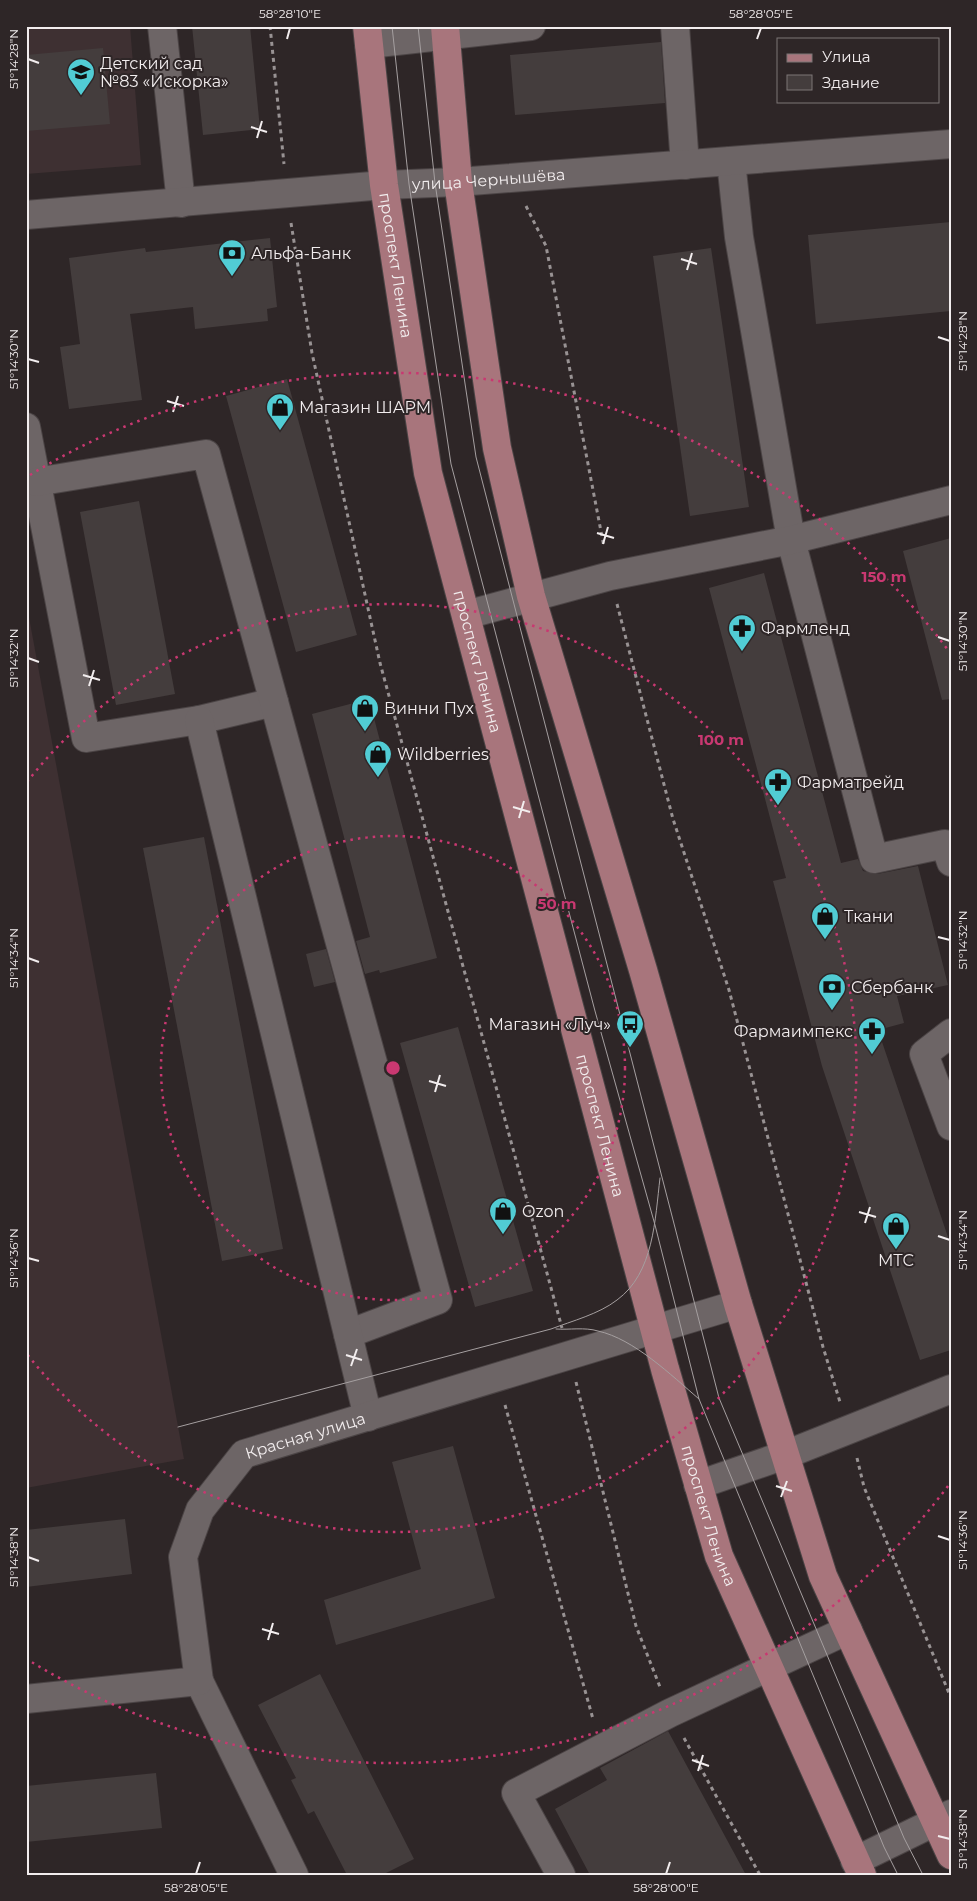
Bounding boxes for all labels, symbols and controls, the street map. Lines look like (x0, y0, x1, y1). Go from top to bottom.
text: 58°28'10"E (259, 6, 321, 21)
text: 58°28'05"E (729, 6, 793, 21)
text: 51°14'28"N (6, 29, 21, 89)
legend (777, 38, 940, 102)
text: Улица (822, 47, 870, 66)
place label: Детский сад №83 «Искорка» (100, 54, 229, 91)
school or university icon: Детский сад №83 «Искорка» (66, 57, 96, 96)
text: Здание (822, 73, 880, 92)
street label: улица Чернышёва (410, 164, 566, 193)
street label: проспект Ленина (376, 191, 417, 339)
bank icon: Альфа-Банк (217, 238, 247, 277)
place label: Альфа-Банк (251, 244, 352, 263)
text: 51°14'28"N (955, 311, 970, 371)
text: 51°14'30"N (6, 329, 21, 389)
shop icon: Магазин ШАРМ (265, 392, 295, 431)
place label: Магазин ШАРМ (299, 398, 431, 417)
text: 150 m (862, 567, 906, 586)
street label: проспект Ленина (450, 588, 506, 735)
text: 51°14'30"N (955, 611, 970, 671)
pharmacy icon: Фармленд (727, 613, 757, 652)
place label: Фармленд (761, 619, 850, 638)
text: 51°14'32"N (6, 629, 21, 687)
shop icon: Винни Пух (350, 693, 380, 732)
place label: Винни Пух (384, 699, 475, 718)
text: 100 m (698, 730, 744, 749)
shop icon: Wildberries (363, 739, 393, 778)
place label: Wildberries (397, 745, 489, 764)
pharmacy icon: Фарматрейд (763, 767, 793, 806)
place label: Фарматрейд (797, 773, 904, 792)
text: 50 m (537, 894, 577, 913)
shop icon: Ткани (810, 901, 840, 940)
place label: Ткани (844, 907, 893, 926)
text: 51°14'32"N (955, 911, 970, 969)
text: 51°14'34"N (6, 928, 21, 988)
bank icon: Сбербанк (817, 972, 847, 1011)
place label: Сбербанк (851, 978, 934, 997)
bus stop icon: Магазин «Луч» (615, 1009, 645, 1048)
place label: Магазин «Луч» (488, 1015, 611, 1034)
pharmacy icon: Фармаимпекс (857, 1016, 887, 1055)
place label: Фармаимпекс (734, 1022, 853, 1041)
street label: проспект Ленина (573, 1052, 629, 1199)
centre of rings (384, 1059, 402, 1077)
shop icon: Ozon (488, 1196, 518, 1235)
place label: Ozon (522, 1202, 564, 1221)
text: 51°14'34"N (955, 1210, 970, 1270)
shop icon: МТС (881, 1211, 911, 1250)
text: 51°14'36"N (6, 1228, 21, 1288)
place label: МТС (878, 1251, 914, 1270)
street label: Красная улица (243, 1408, 367, 1463)
street label: проспект Ленина (678, 1443, 741, 1589)
text: 51°14'36"N (955, 1510, 970, 1570)
text: 51°14'38"N (6, 1527, 21, 1587)
text: 51°14'38"N (955, 1809, 970, 1869)
text: 58°28'05"E (164, 1880, 228, 1895)
text: 58°28'00"E (633, 1880, 699, 1895)

